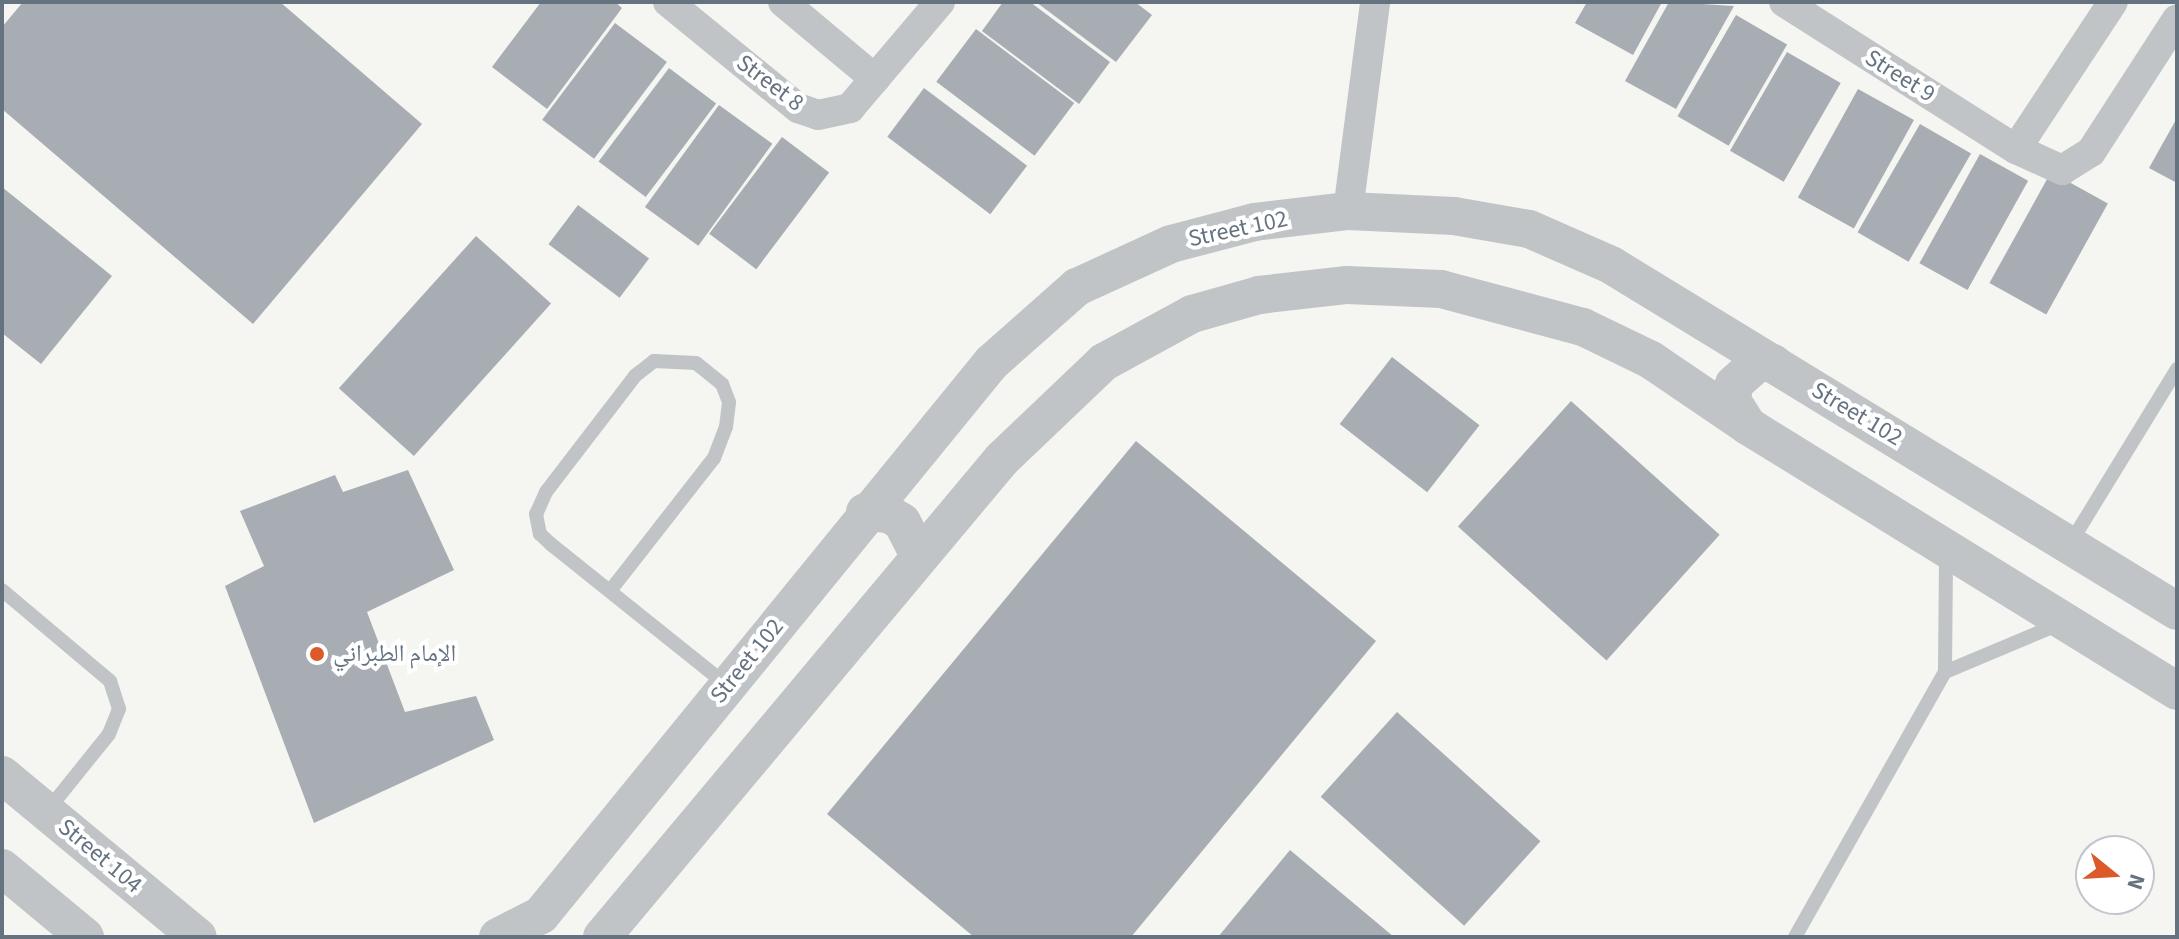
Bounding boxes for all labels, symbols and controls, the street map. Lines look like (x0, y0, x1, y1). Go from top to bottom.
street label: Street 9 (1860, 43, 1940, 109)
street label: Street 8 (731, 48, 809, 118)
street label: Street 102 (1186, 204, 1290, 254)
street label: Street 102 (1806, 376, 1908, 452)
street label: Street 102 (704, 613, 790, 709)
place label: الإمام الطبراني (333, 640, 456, 668)
marker: الإمام الطبراني (308, 645, 326, 663)
street label: Street 104 (52, 813, 148, 899)
north arrow (2075, 835, 2155, 915)
text: N (2118, 870, 2153, 894)

